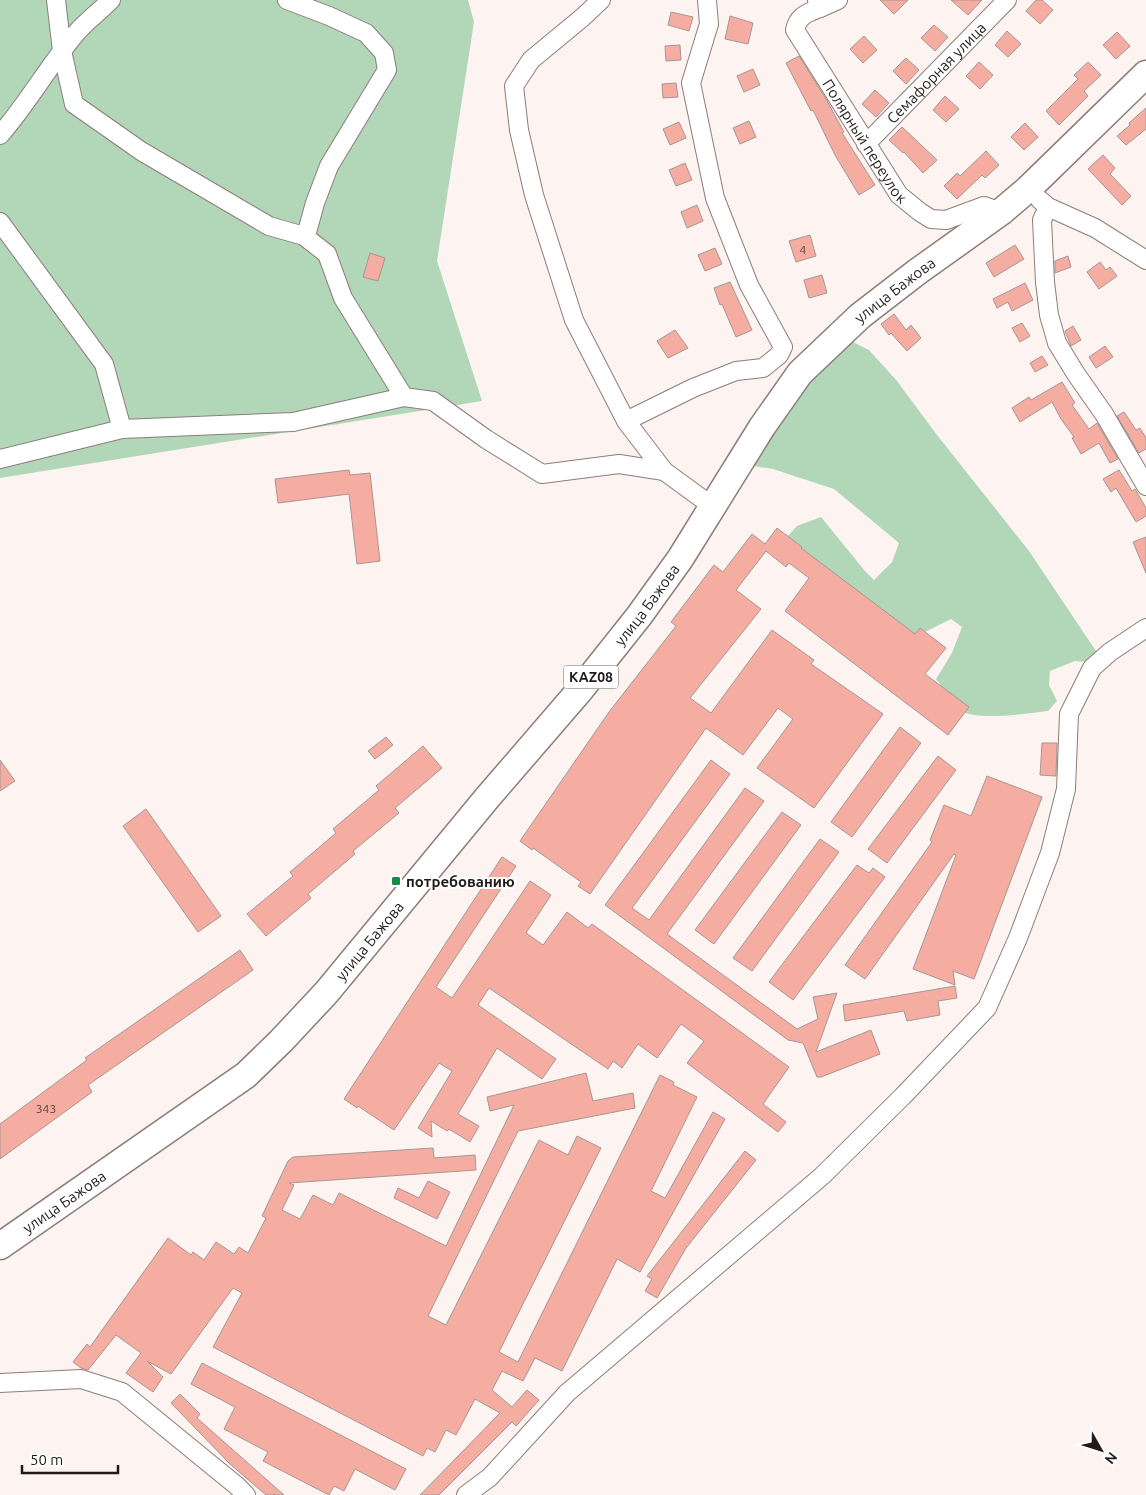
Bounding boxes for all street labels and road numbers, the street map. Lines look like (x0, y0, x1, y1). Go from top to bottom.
street label: Семафорная улица (883, 19, 989, 126)
street label: Полярный переулок (820, 76, 911, 207)
street label: улица Бажова (850, 254, 938, 326)
street label: улица Бажова (611, 560, 682, 649)
road number: KAZ08 (564, 666, 618, 689)
street label: улица Бажова (332, 898, 407, 984)
street label: улица Бажова (19, 1167, 109, 1236)

